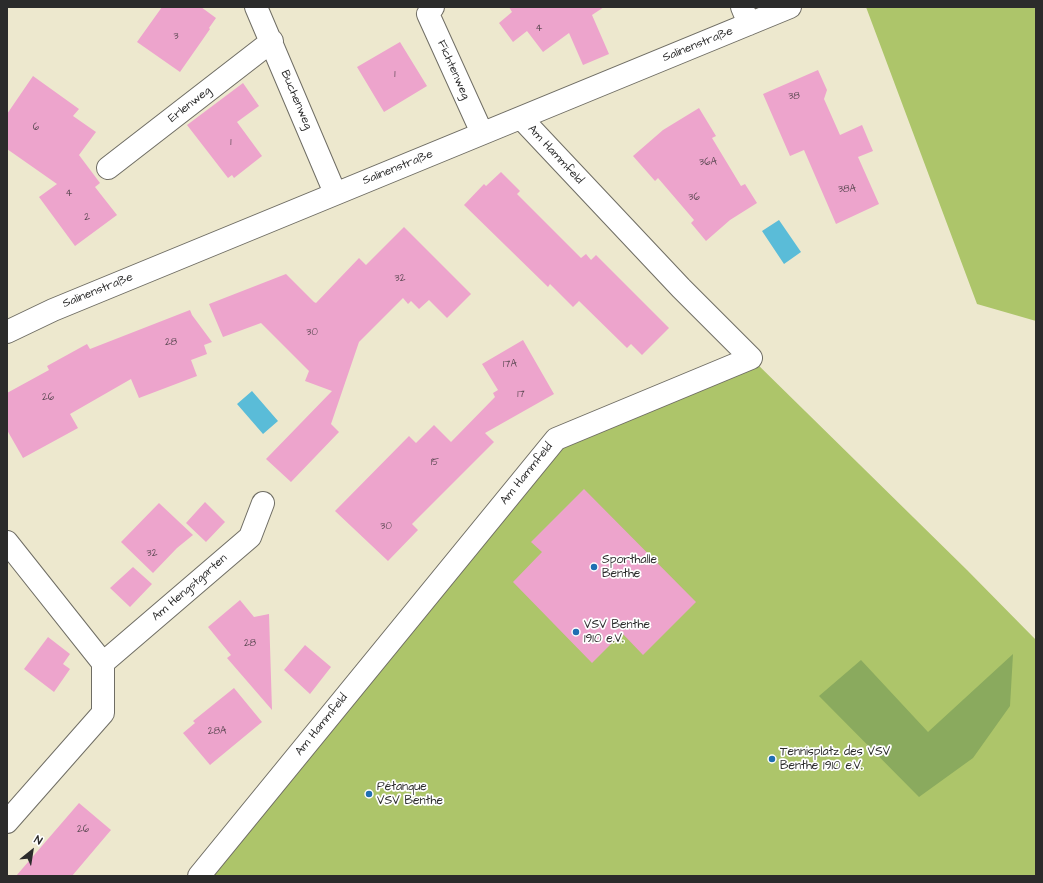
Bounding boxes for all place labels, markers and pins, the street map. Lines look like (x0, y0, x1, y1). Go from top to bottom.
place label: Sporthalle Benthe (602, 553, 657, 581)
marker: Sporthalle Benthe (589, 562, 599, 572)
place label: VSV Benthe 1910 e.V. (584, 618, 650, 646)
marker: VSV Benthe 1910 e.V. (571, 627, 581, 637)
place label: Tennisplatz des VSV Benthe 1910 e.V. (780, 745, 890, 773)
marker: Tennisplatz des VSV Benthe 1910 e.V. (767, 754, 777, 764)
place label: Pétanque VSV Benthe (377, 780, 443, 808)
marker: Pétanque VSV Benthe (364, 789, 374, 799)

